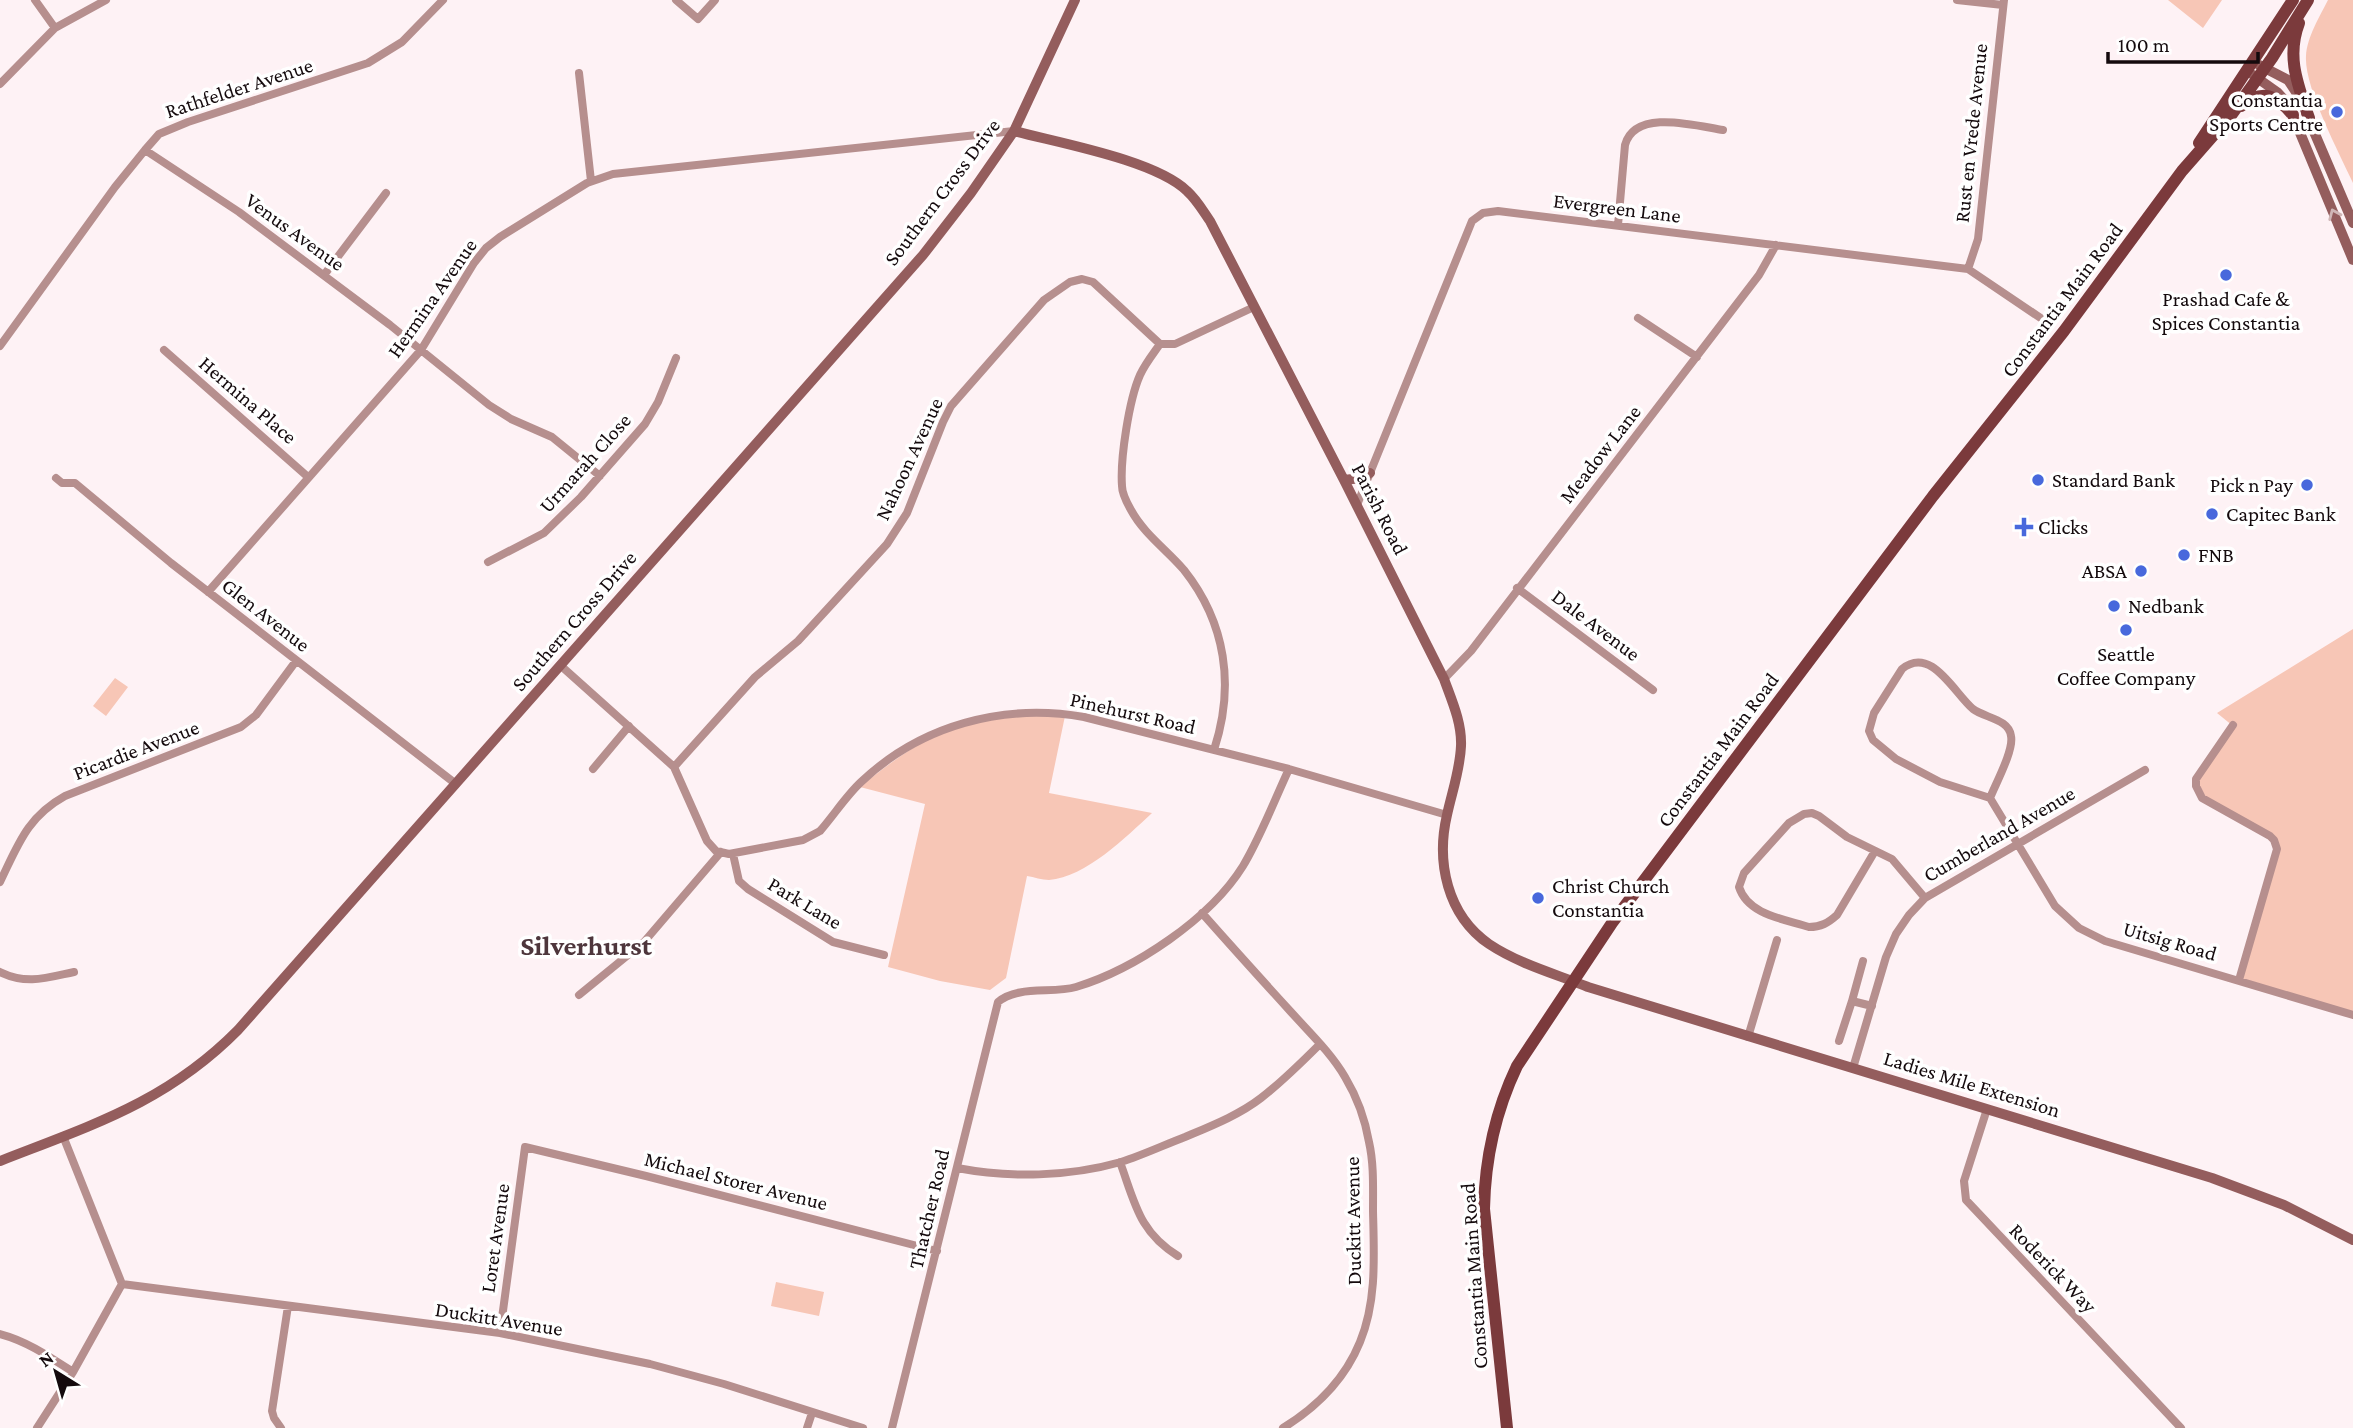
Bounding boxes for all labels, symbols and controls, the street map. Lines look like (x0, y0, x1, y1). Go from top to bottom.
scale bar (2108, 21, 2258, 65)
text: 100 m (2118, 33, 2170, 57)
street label: Rust en Vrede Avenue (1950, 42, 1992, 224)
street label: Rathfelder Avenue (162, 53, 316, 123)
place label: Constantia Sports Centre (2209, 88, 2323, 136)
marker: Constantia Sports Centre (2329, 104, 2345, 120)
street label: Southern Cross Drive (879, 114, 1005, 270)
street label: Venus Avenue (241, 188, 349, 276)
street label: Evergreen Lane (1552, 188, 1682, 228)
one-way arrow (2328, 209, 2342, 221)
street label: Constantia Main Road (1996, 218, 2128, 382)
street label: Hermina Avenue (382, 234, 482, 362)
marker: Prashad Cafe & Spices Constantia (2218, 267, 2234, 283)
place label: Prashad Cafe & Spices Constantia (2152, 287, 2301, 335)
street label: Hermina Place (194, 351, 302, 449)
street label: Nahoon Avenue (870, 394, 948, 524)
street label: Meadow Lane (1554, 400, 1646, 508)
street label: Urmarah Close (534, 408, 636, 518)
street label: Parish Road (1347, 459, 1413, 559)
place label: Standard Bank (2052, 468, 2175, 492)
marker: Standard Bank (2030, 472, 2046, 488)
place label: Pick n Pay (2210, 473, 2293, 497)
marker: Pick n Pay (2299, 477, 2315, 493)
place label: Capitec Bank (2226, 502, 2336, 526)
marker: Capitec Bank (2204, 506, 2220, 522)
place label: Clicks (2038, 515, 2088, 539)
marker: Clicks (2016, 519, 2032, 535)
place label: FNB (2198, 543, 2234, 567)
street label: Southern Cross Drive (507, 546, 641, 696)
marker: FNB (2176, 547, 2192, 563)
place label: ABSA (2082, 559, 2127, 583)
marker: ABSA (2133, 563, 2149, 579)
street label: Glen Avenue (217, 573, 315, 657)
street label: Dale Avenue (1547, 584, 1645, 666)
place label: Nedbank (2128, 594, 2204, 618)
marker: Nedbank (2106, 598, 2122, 614)
marker: Seattle Coffee Company (2118, 622, 2134, 638)
place label: Seattle Coffee Company (2057, 642, 2196, 690)
street label: Constantia Main Road (1652, 668, 1784, 832)
street label: Pinehurst Road (1068, 687, 1198, 739)
street label: Picardie Avenue (70, 715, 202, 785)
street label: Cumberland Avenue (1919, 781, 2079, 887)
street label: Park Lane (764, 872, 846, 934)
place label: Christ Church Constantia (1552, 874, 1669, 922)
marker: Christ Church Constantia (1530, 890, 1546, 906)
street label: Uitsig Road (2120, 916, 2220, 966)
district label: Silverhurst (520, 930, 653, 961)
street label: Ladies Mile Extension (1881, 1046, 2063, 1122)
street label: Michael Storer Avenue (642, 1147, 830, 1215)
street label: Thatcher Road (904, 1147, 954, 1271)
street label: Duckitt Avenue (1340, 1156, 1366, 1286)
street label: Loret Avenue (475, 1182, 515, 1294)
street label: Constantia Main Road (1456, 1182, 1492, 1370)
street label: Roderick Way (2004, 1218, 2102, 1318)
street label: Duckitt Avenue (433, 1297, 565, 1341)
north arrow (21, 1337, 91, 1407)
text: N (35, 1347, 58, 1371)

